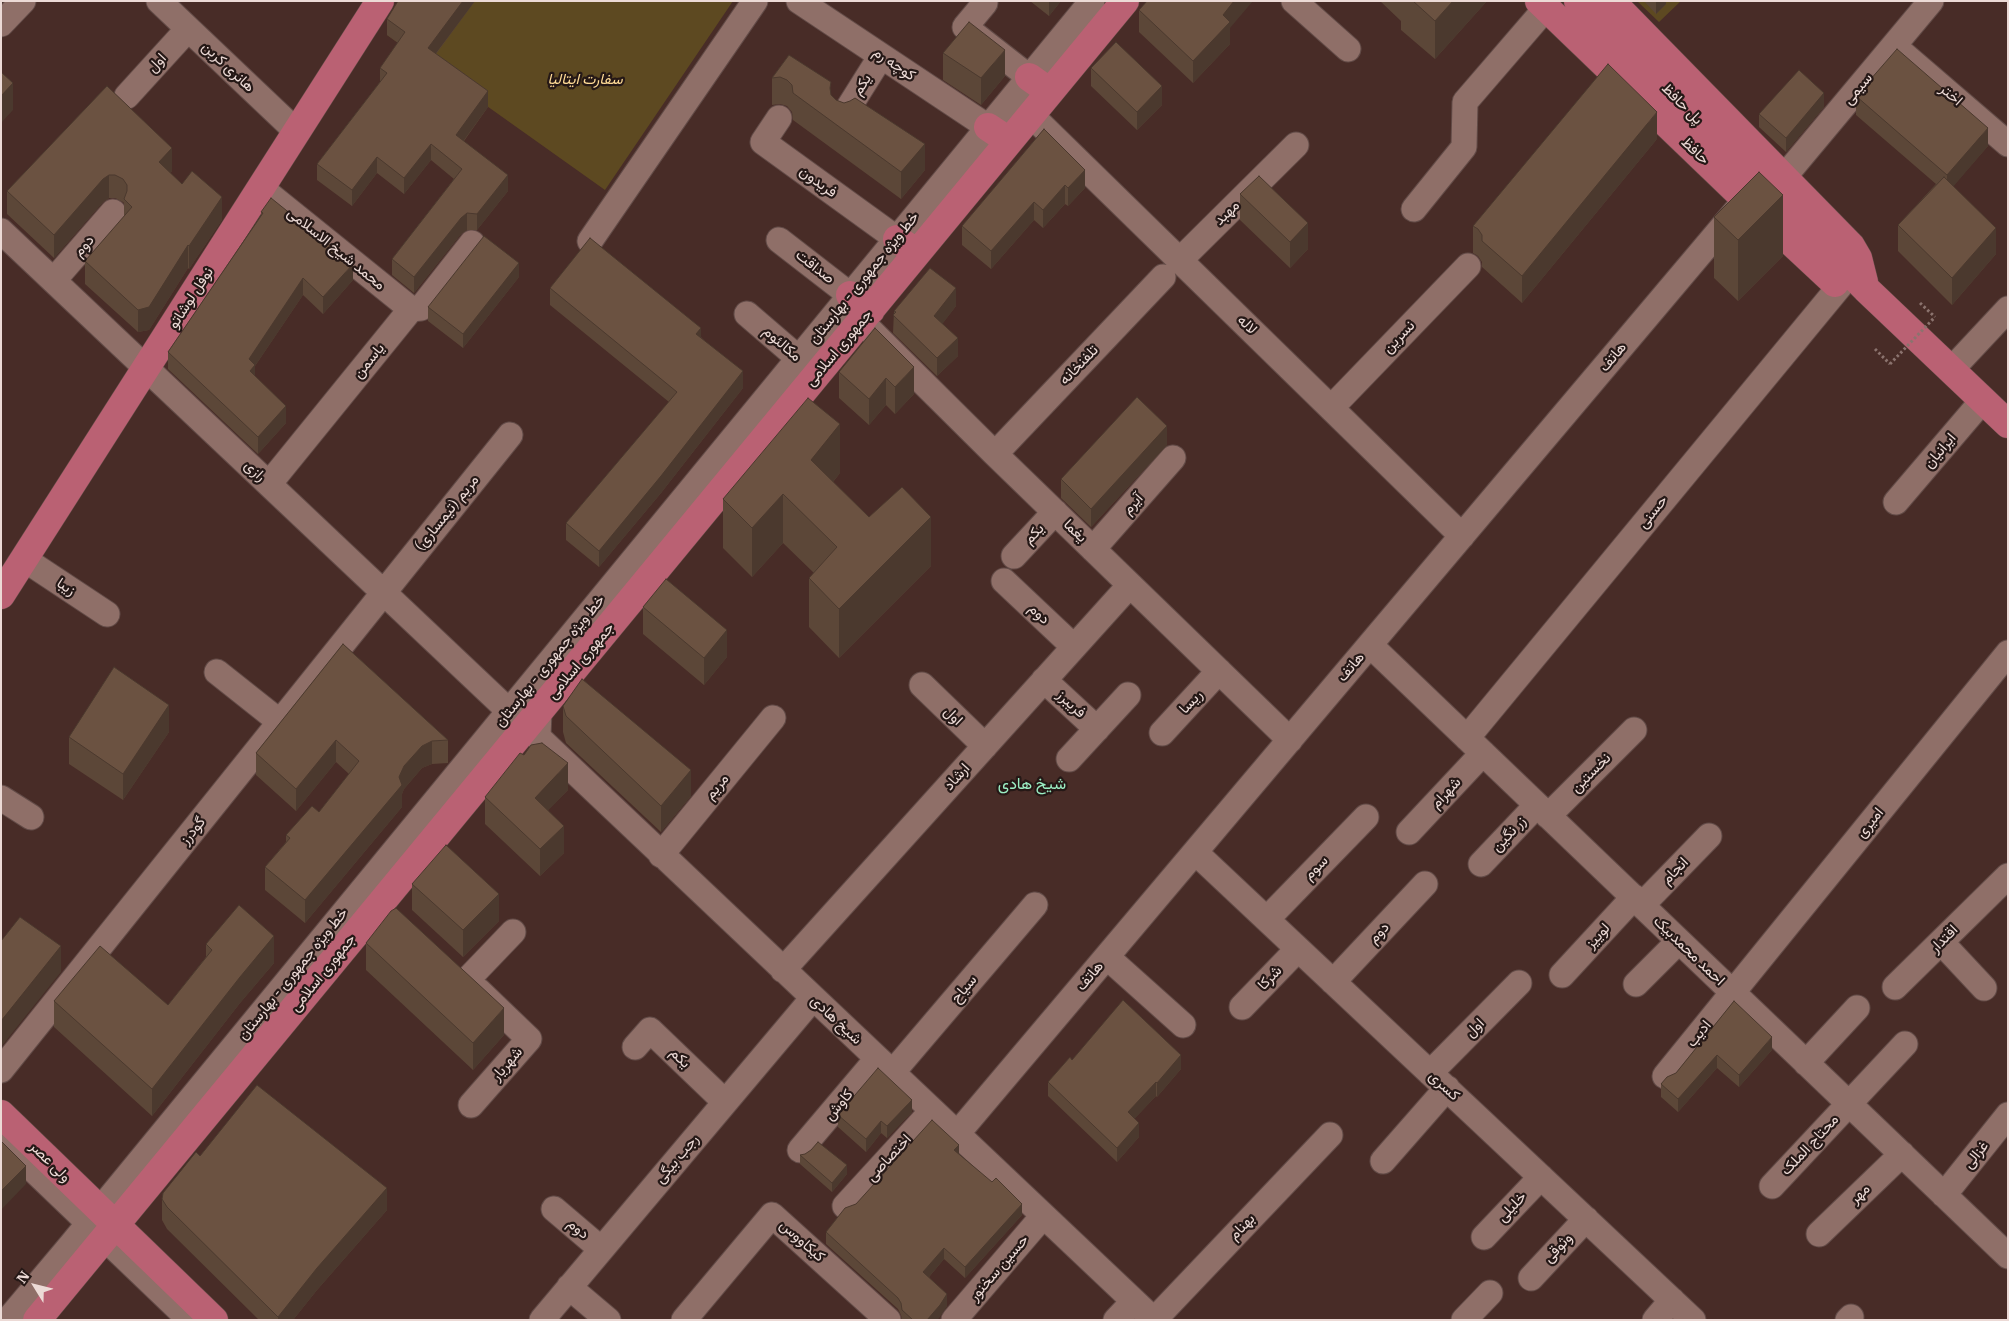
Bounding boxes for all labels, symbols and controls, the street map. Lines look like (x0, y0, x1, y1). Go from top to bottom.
street label: هانری کربن (198, 38, 258, 96)
street label: کوچه رم (869, 43, 919, 85)
street label: اول (144, 50, 170, 76)
street label: سیمی (1840, 69, 1876, 109)
park label: سفارت ایتالیا (548, 71, 622, 89)
street label: یکم (849, 71, 875, 99)
street label: پل حافظ (1658, 80, 1706, 128)
street label: اختر (1936, 80, 1966, 110)
street label: حافظ (1677, 133, 1713, 169)
street label: فریدون (796, 162, 840, 202)
street label: مهبد (1210, 197, 1244, 229)
street label: محمد شیخ الاسلامی (283, 204, 389, 294)
street label: خط ویژه جمهوری - بهارستان (805, 208, 923, 348)
street label: دوم (70, 232, 98, 260)
street label: صداقت (792, 246, 838, 288)
street label: نوفل لوشاتو (165, 264, 217, 332)
street label: جمهوری اسلامی (802, 306, 876, 390)
street label: لاله (1233, 311, 1261, 339)
street label: نسرین (1379, 317, 1419, 357)
street label: مکالئوم (759, 322, 805, 366)
street label: هاتف (1596, 339, 1630, 375)
street label: یاسمن (349, 340, 389, 382)
street label: تلفنخانه (1056, 341, 1102, 389)
street label: ایرانیان (1920, 430, 1960, 472)
street label: رازی (240, 456, 270, 486)
street label: مریم (تیمساری) (411, 471, 483, 555)
street label: آیرم (1119, 490, 1147, 518)
street label: حسنی (1634, 492, 1672, 532)
street label: یغما (1059, 516, 1091, 546)
street label: یکم (1020, 520, 1048, 548)
street label: زیبا (53, 574, 79, 600)
street label: خط ویژه جمهوری - بهارستان (491, 591, 609, 731)
street label: دوم (1025, 600, 1053, 628)
street label: جمهوری اسلامی (544, 619, 618, 703)
street label: هاتف (1334, 649, 1368, 685)
street label: فریبرز (1053, 686, 1089, 722)
street label: ریسا (1175, 686, 1207, 718)
street label: اول (940, 703, 966, 729)
street label: نخستین (1567, 749, 1615, 797)
street label: ارشاد (940, 760, 974, 794)
street label: مریم (701, 770, 733, 804)
district label: شیخ هادی (998, 774, 1066, 794)
street label: شهرام (1427, 774, 1465, 812)
street label: امیری (1852, 804, 1888, 842)
street label: زر نگین (1488, 812, 1530, 856)
street label: گودرز (176, 813, 210, 849)
street label: سوم (1300, 852, 1332, 884)
street label: انجام (1658, 854, 1692, 888)
street label: خط ویژه جمهوری - بهارستان (234, 904, 352, 1044)
street label: احمد محمدبیک (1650, 912, 1728, 990)
street label: دوم (1365, 919, 1393, 947)
street label: لوییز (1582, 920, 1614, 952)
street label: اقتدار (1926, 921, 1962, 957)
street label: جمهوری اسلامی (286, 931, 360, 1015)
street label: هاتف (1073, 958, 1107, 994)
street label: شرکا (1254, 962, 1286, 994)
street label: سیاح (947, 971, 981, 1007)
street label: شیخ هادی (806, 992, 866, 1048)
street label: اول (1462, 1015, 1488, 1041)
street label: ادیب (1683, 1017, 1715, 1051)
street label: شهریار (487, 1043, 527, 1085)
street label: یکم (666, 1044, 694, 1072)
street label: کسری (1425, 1067, 1463, 1105)
street label: کاوش (821, 1086, 857, 1124)
street label: محتاج الملک (1777, 1111, 1843, 1179)
street label: رجب بیگی (651, 1131, 703, 1187)
street label: اختصاصی (863, 1131, 915, 1185)
street label: ولی عصر (26, 1138, 74, 1186)
street label: غزالی (1960, 1138, 1992, 1172)
street label: مهر (1846, 1180, 1874, 1208)
street label: خلیلی (1494, 1188, 1530, 1226)
street label: بهنام (1225, 1210, 1259, 1244)
street label: دوم (563, 1215, 593, 1243)
street label: کیکاووس (776, 1216, 828, 1266)
street label: وثوقی (1540, 1229, 1576, 1267)
street label: حسین سخنور (965, 1231, 1033, 1305)
north arrow (10, 1261, 60, 1311)
text: N (12, 1267, 33, 1287)

